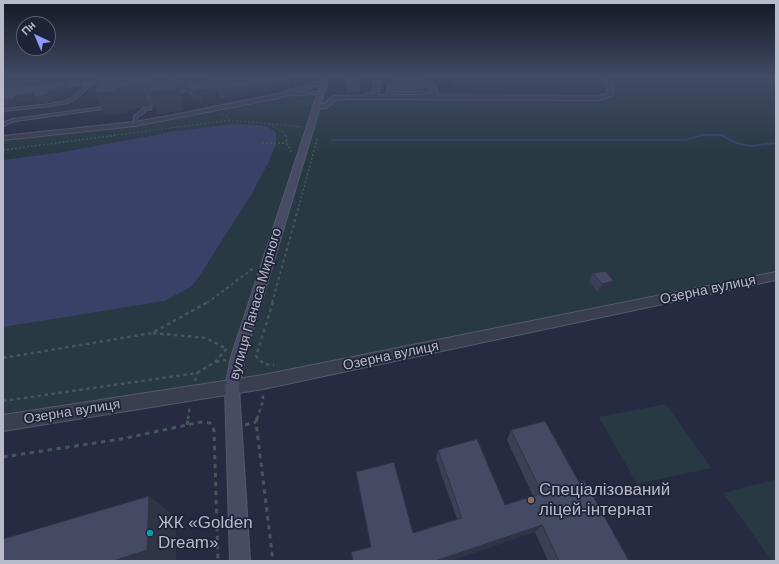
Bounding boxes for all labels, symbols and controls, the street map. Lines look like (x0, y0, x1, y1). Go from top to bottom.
north arrow (16, 16, 56, 56)
text: Пн (19, 19, 38, 37)
street label: вулиця Панаса Мирного (226, 226, 286, 382)
street label: Озерна вулиця (659, 272, 757, 308)
street label: Озерна вулиця (342, 338, 440, 374)
street label: Озерна вулиця (23, 396, 121, 428)
place label: Спеціалізований ліцей-інтернат (539, 480, 670, 520)
marker: Спеціалізований ліцей-інтернат (526, 495, 536, 505)
place label: ЖК «Golden Dream» (158, 513, 253, 553)
marker: ЖК «Golden Dream» (145, 528, 155, 538)

